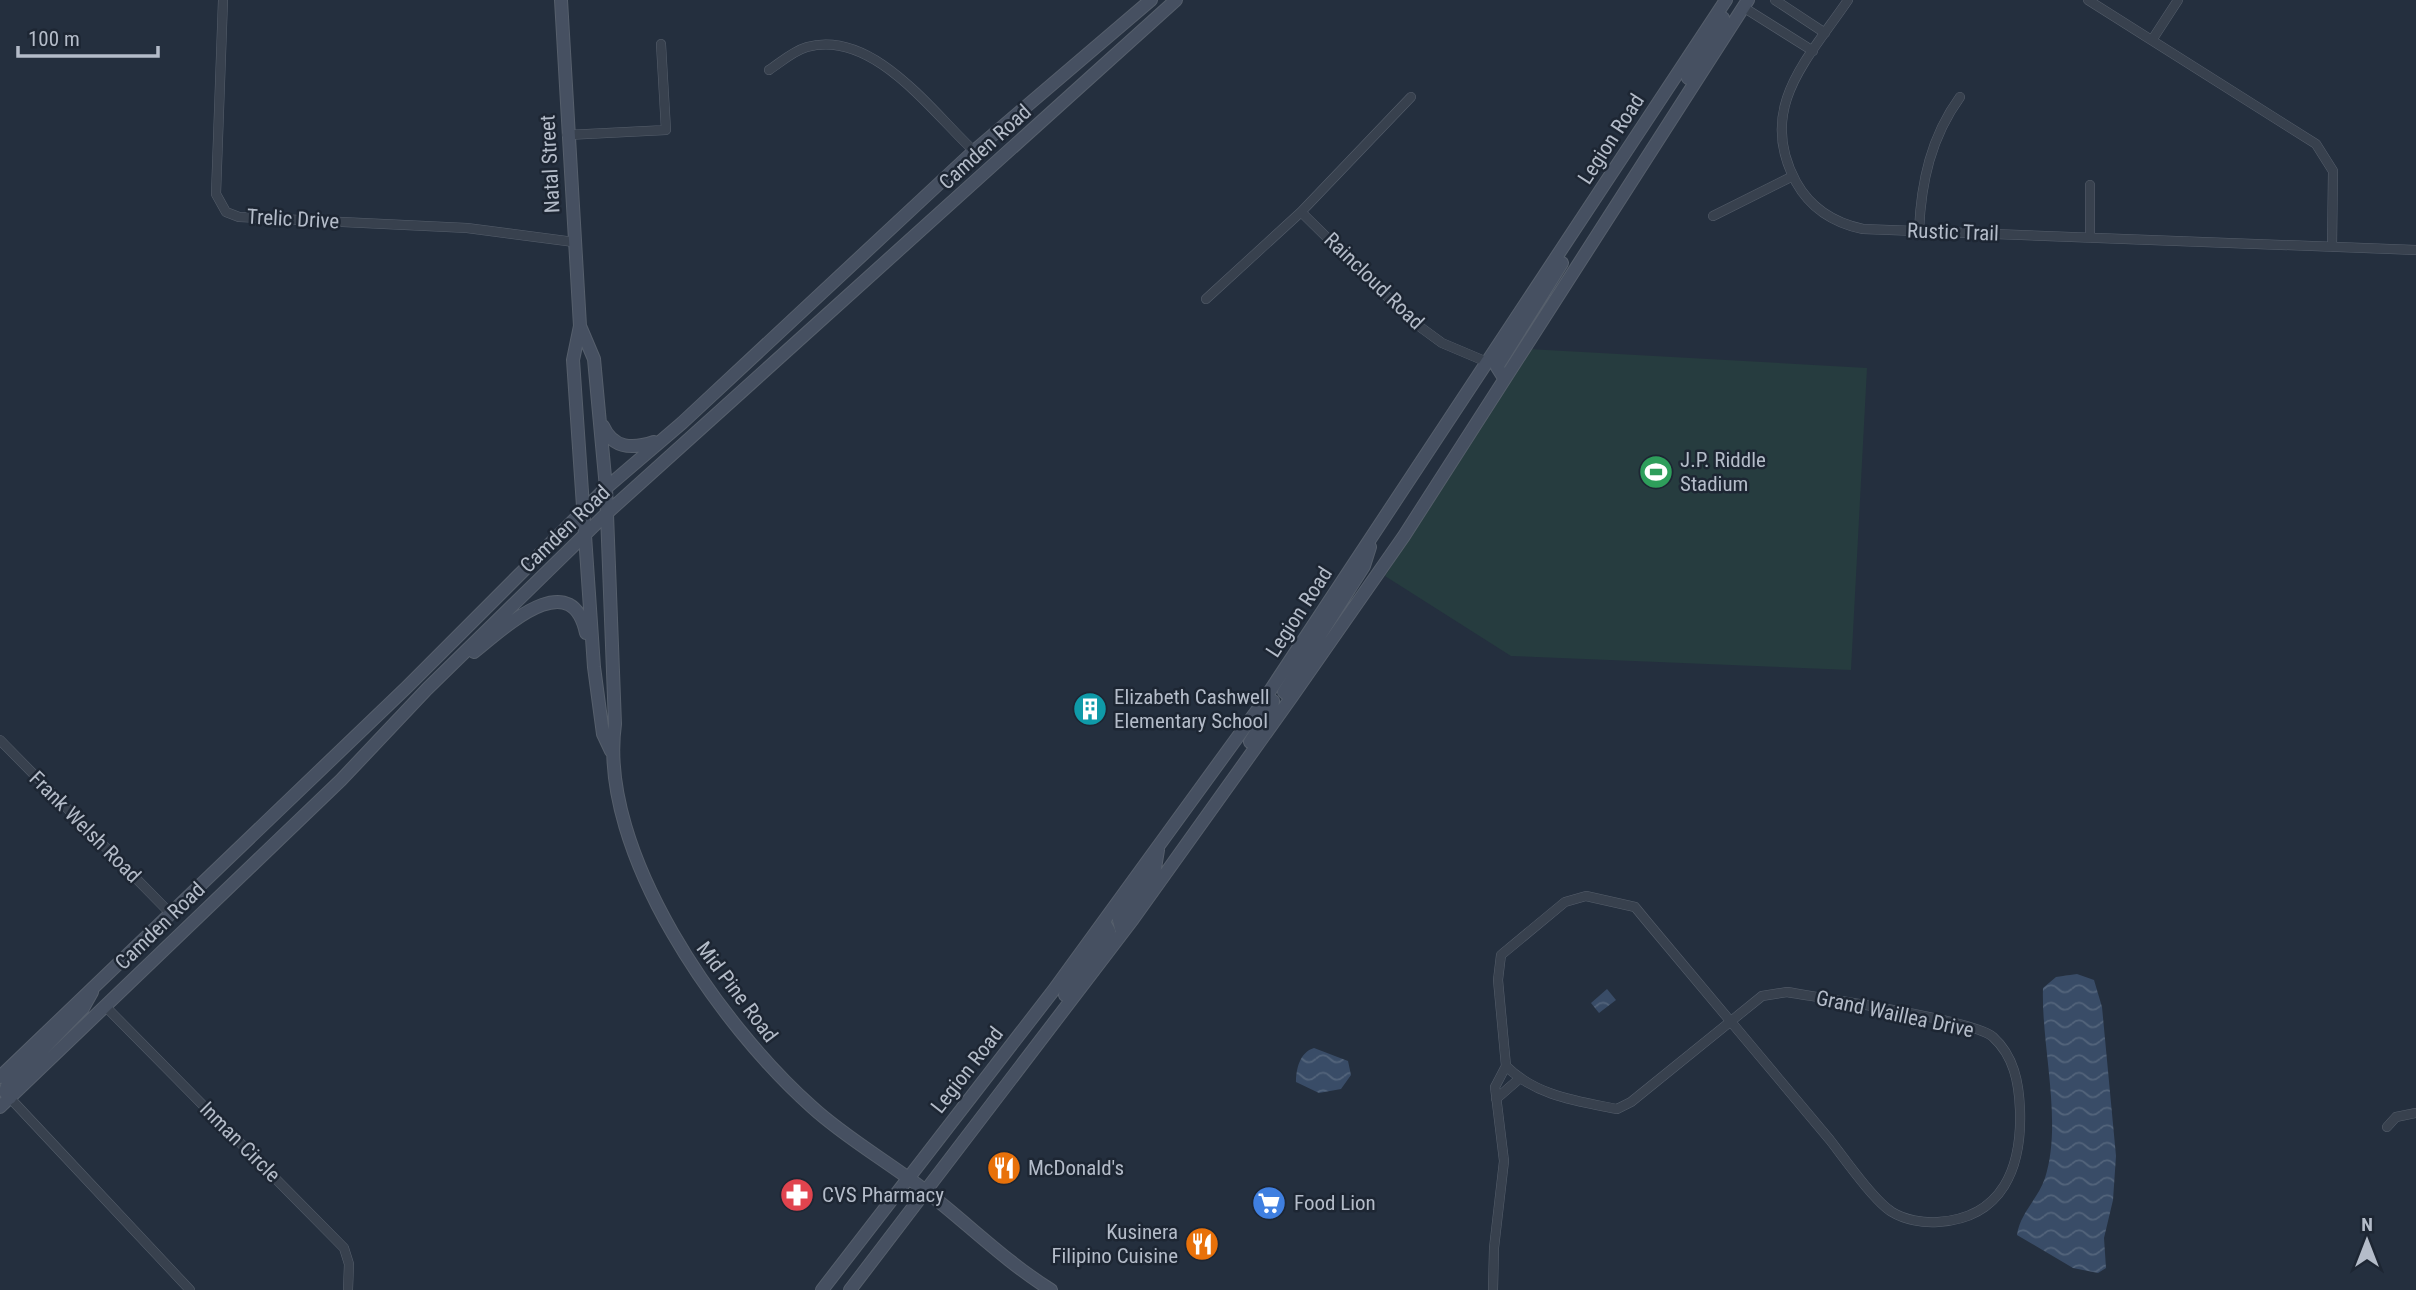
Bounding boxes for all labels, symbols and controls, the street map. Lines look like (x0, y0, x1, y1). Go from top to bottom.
scale bar (18, 14, 158, 58)
text: 100 m (28, 27, 80, 51)
street label: Legion Road (1573, 89, 1649, 189)
street label: Camden Road (934, 100, 1036, 194)
street label: Natal Street (535, 114, 565, 214)
street label: Trelic Drive (246, 205, 340, 233)
street label: Rustic Trail (1907, 218, 1999, 246)
street label: Raincloud Road (1319, 228, 1429, 334)
place label: J.P. Riddle Stadium (1680, 448, 1766, 496)
sports icon: J.P. Riddle Stadium (1637, 453, 1675, 491)
street label: Camden Road (515, 480, 615, 578)
street label: Legion Road (1261, 562, 1337, 662)
place label: Elizabeth Cashwell Elementary School (1114, 685, 1270, 733)
building icon: Elizabeth Cashwell Elementary School (1071, 690, 1109, 728)
street label: Frank Welsh Road (24, 766, 146, 888)
street label: Camden Road (110, 877, 210, 975)
street label: Mid Pine Road (691, 937, 783, 1047)
street label: Grand Waillea Drive (1814, 986, 1976, 1042)
street label: Legion Road (926, 1022, 1008, 1118)
street label: Inman Circle (195, 1097, 285, 1187)
restaurant icon: McDonald's (985, 1149, 1023, 1187)
place label: McDonald's (1028, 1156, 1124, 1180)
pharmacy icon: CVS Pharmacy (778, 1176, 816, 1214)
place label: CVS Pharmacy (822, 1183, 944, 1207)
supermarket icon: Food Lion (1250, 1184, 1288, 1222)
place label: Food Lion (1294, 1191, 1376, 1215)
north arrow (2332, 1206, 2402, 1276)
text: N (2361, 1213, 2373, 1236)
place label: Kusinera Filipino Cuisine (1051, 1220, 1178, 1268)
restaurant icon: Kusinera Filipino Cuisine (1183, 1225, 1221, 1263)

